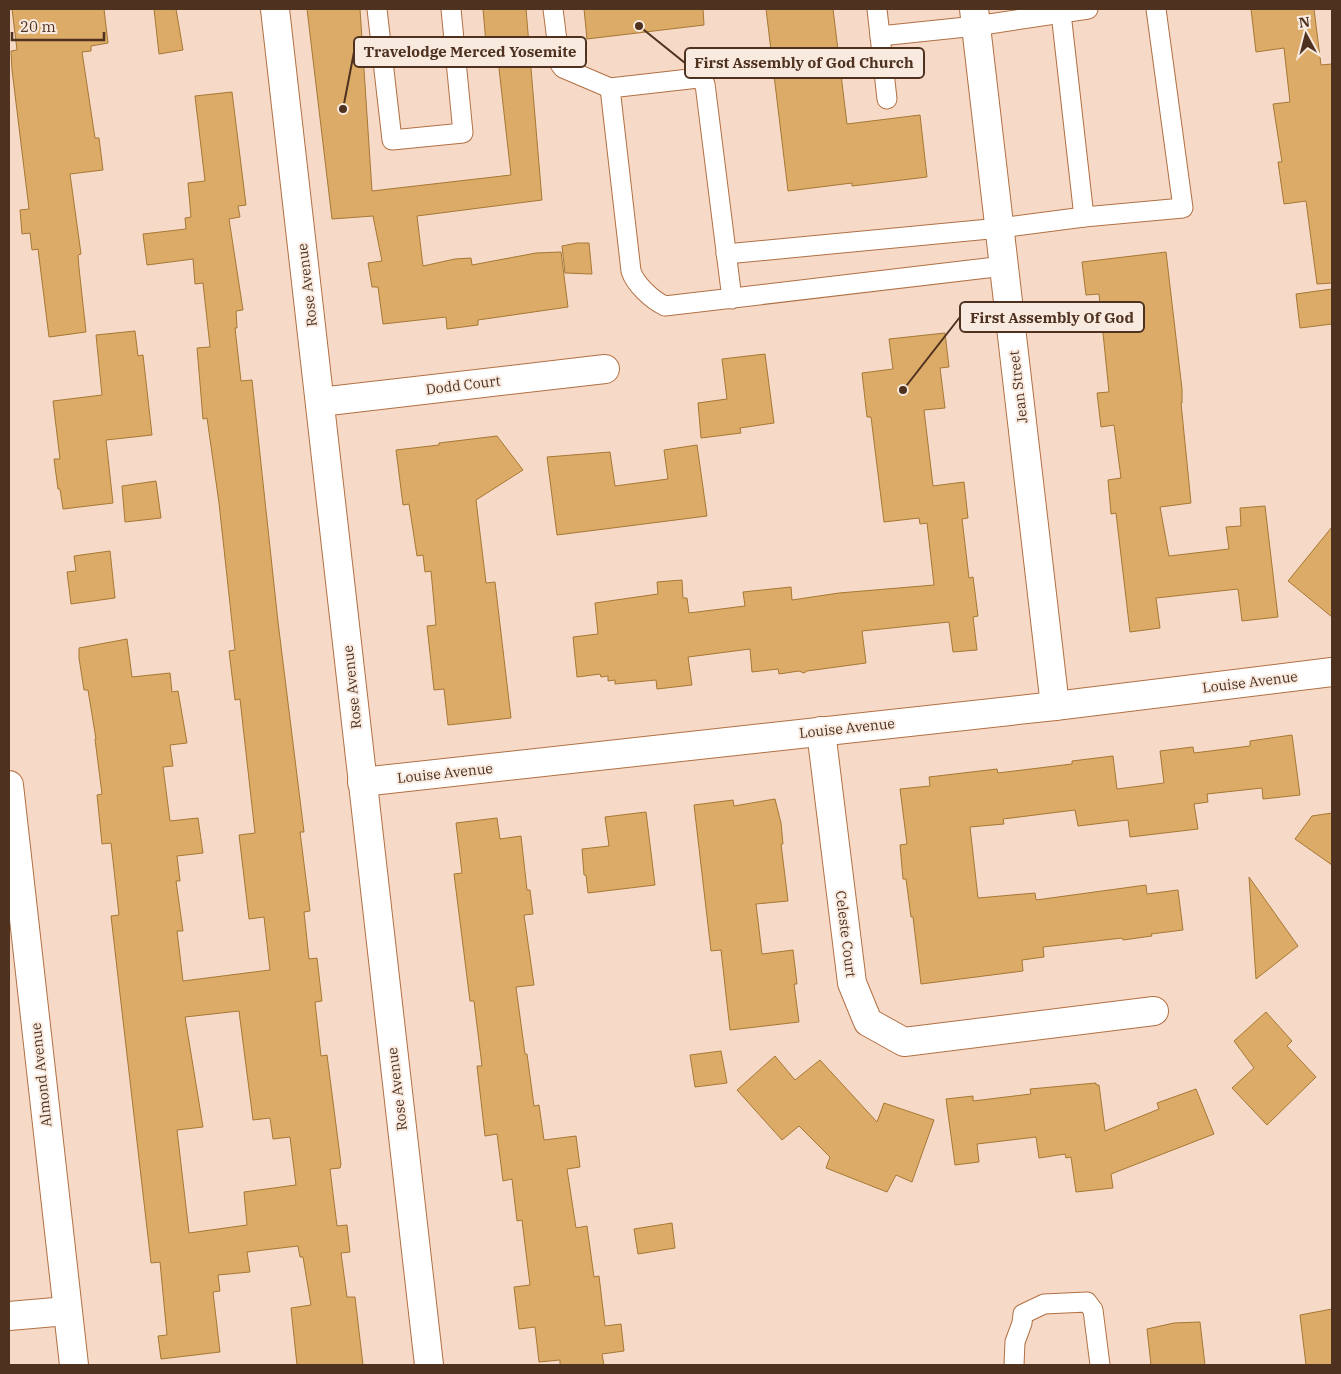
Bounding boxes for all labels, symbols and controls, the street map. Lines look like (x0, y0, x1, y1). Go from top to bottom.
scale bar (12, 10, 105, 42)
north arrow (1281, 10, 1331, 60)
text: N (1298, 12, 1311, 32)
text: 20 m (20, 17, 56, 36)
callout: Travelodge Merced Yosemite (354, 37, 586, 67)
text: Travelodge Merced Yosemite (364, 42, 576, 61)
callout: First Assembly of God Church (685, 48, 924, 78)
text: First Assembly of God Church (694, 53, 914, 72)
street label: Rose Avenue (293, 242, 321, 328)
callout: First Assembly Of God (960, 302, 1144, 332)
text: First Assembly Of God (970, 308, 1134, 327)
street label: Jean Street (1005, 350, 1031, 424)
street label: Dodd Court (425, 371, 501, 399)
street label: Rose Avenue (339, 644, 365, 730)
street label: Louise Avenue (1201, 667, 1299, 697)
street label: Louise Avenue (798, 714, 896, 742)
street label: Louise Avenue (396, 759, 494, 787)
street label: Celeste Court (832, 890, 860, 979)
street label: Almond Avenue (27, 1022, 55, 1128)
street label: Rose Avenue (383, 1046, 411, 1132)

